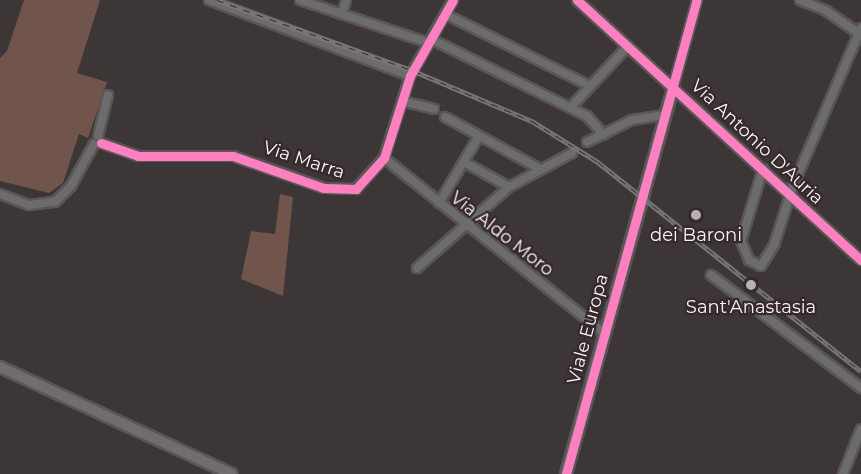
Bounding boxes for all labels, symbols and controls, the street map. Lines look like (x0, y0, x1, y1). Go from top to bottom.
street label: Via Antonio D'Auria (686, 75, 828, 209)
street label: Via Marra (261, 137, 347, 183)
street label: Via Aldo Moro (446, 187, 558, 281)
marker: dei Baroni (689, 208, 703, 222)
place label: dei Baroni (650, 224, 742, 246)
street label: Viale Europa (563, 272, 613, 386)
marker: Sant'Anastasia (742, 276, 760, 294)
place label: Sant'Anastasia (686, 296, 816, 318)

